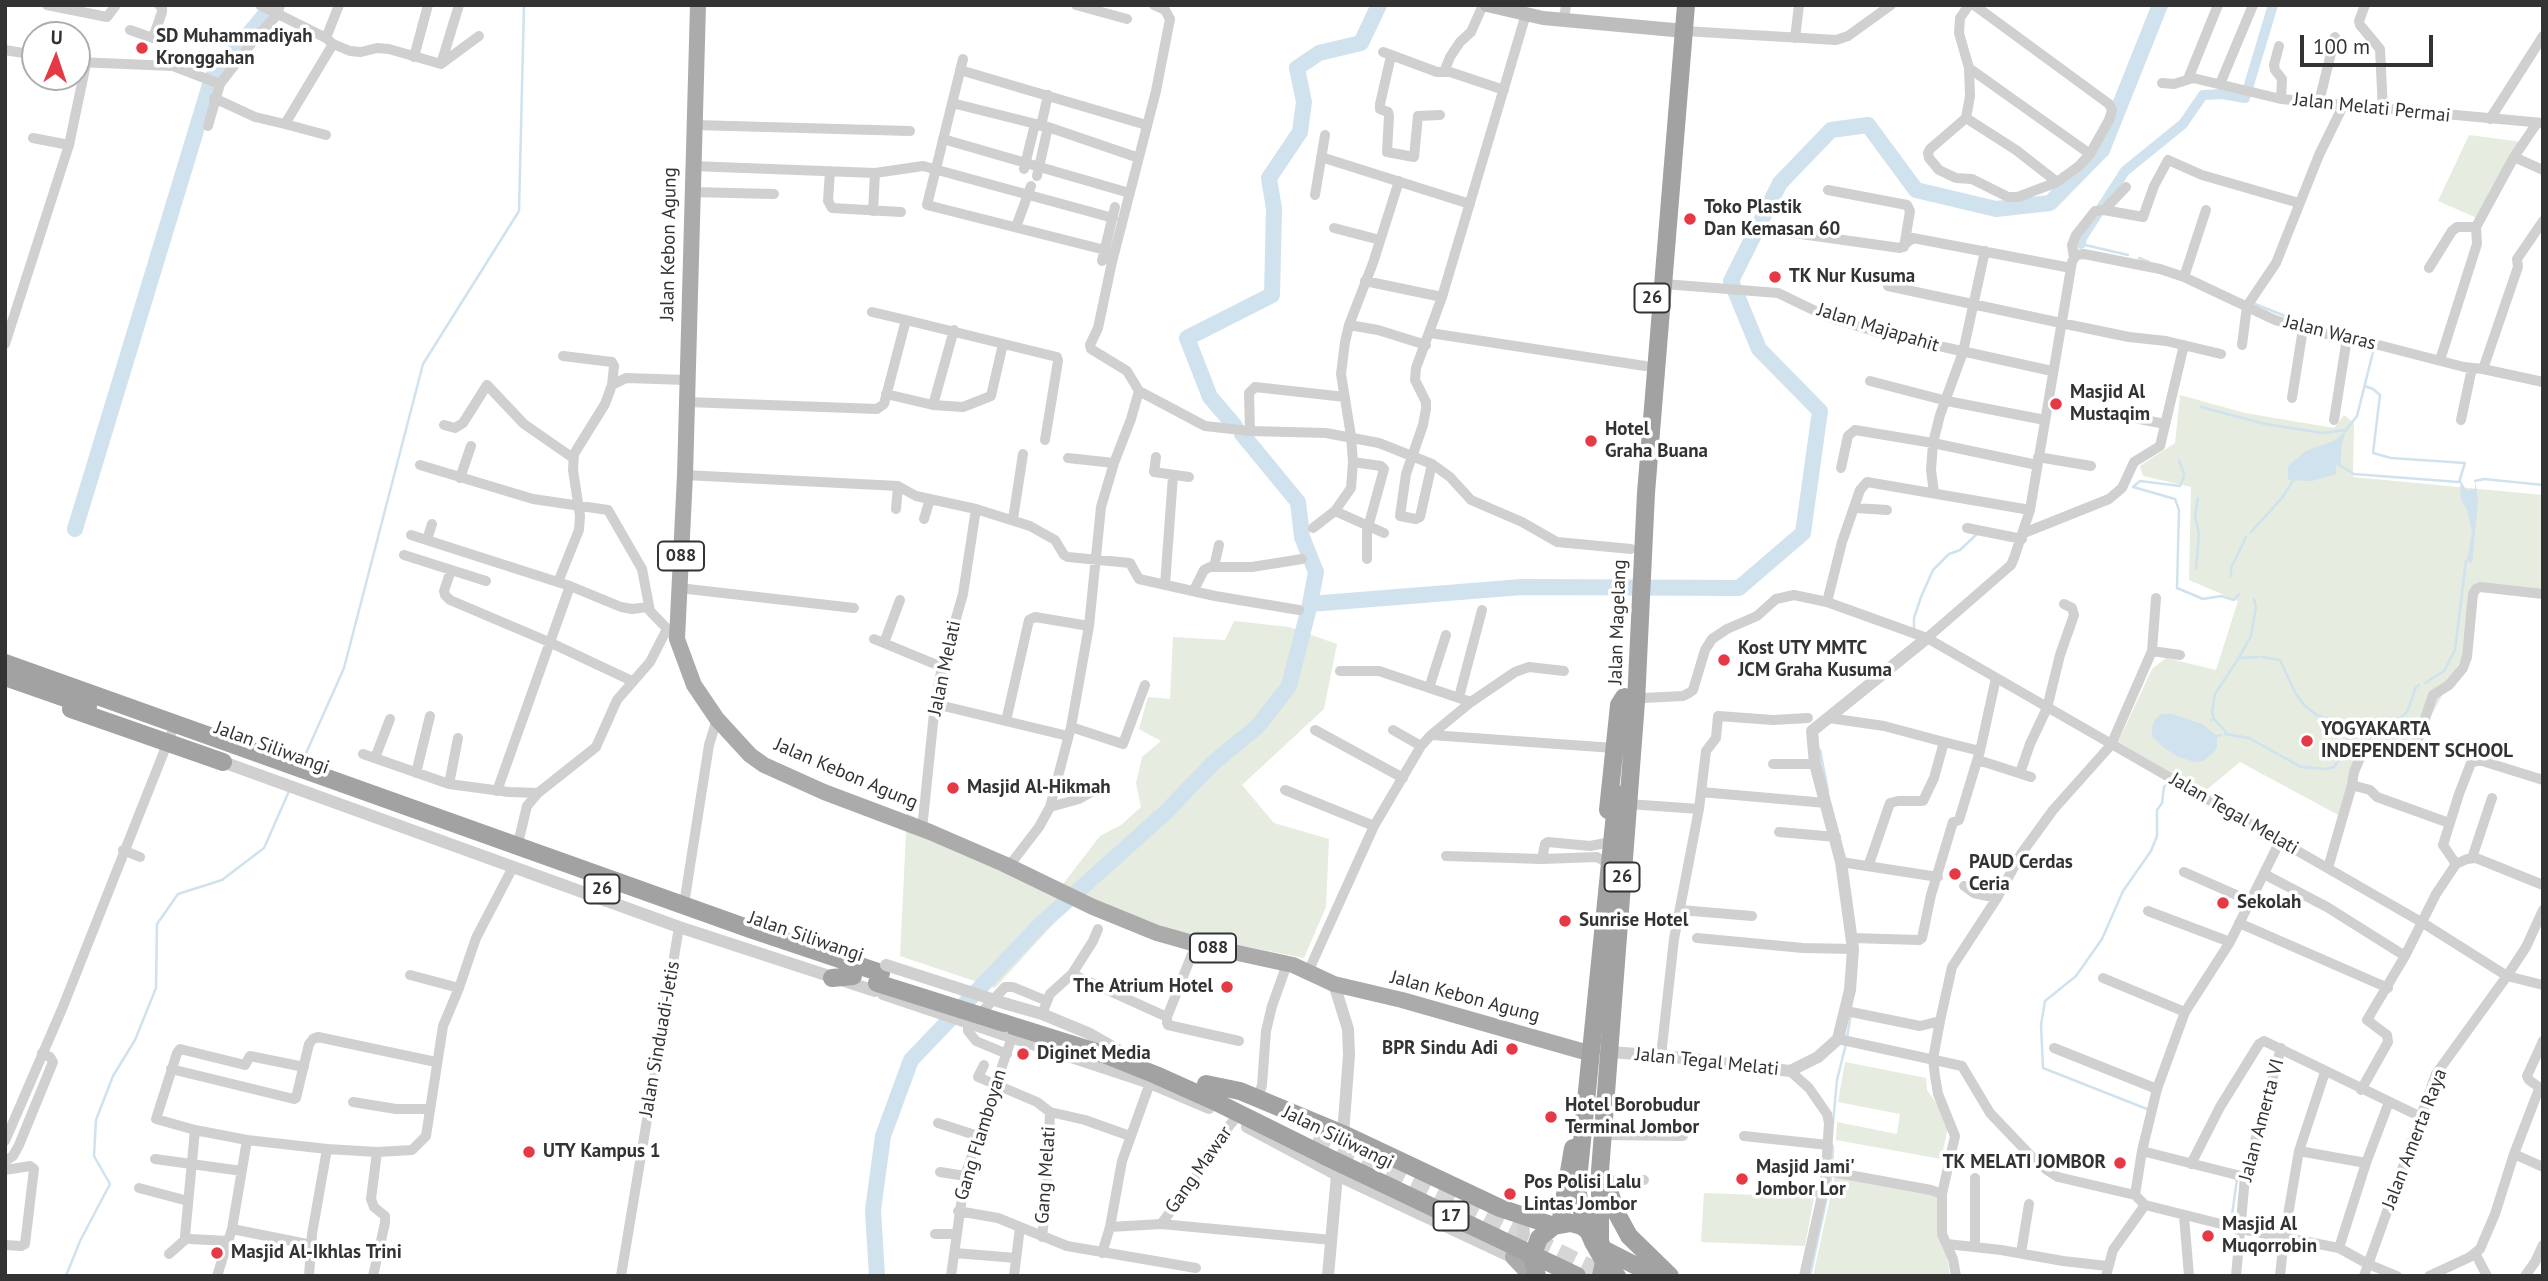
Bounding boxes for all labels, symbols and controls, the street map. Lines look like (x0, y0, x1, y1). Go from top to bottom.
north arrow (21, 21, 91, 91)
scale bar (2303, 21, 2436, 65)
text: U (50, 25, 63, 49)
place label: SD Muhammadiyah Kronggahan (156, 26, 313, 70)
text: 100 m (2313, 33, 2370, 60)
marker: SD Muhammadiyah Kronggahan (134, 40, 150, 56)
street label: Jalan Melati Permai (2292, 88, 2452, 128)
street label: Jalan Kebon Agung (656, 167, 682, 321)
place label: Toko Plastik Dan Kemasan 60 (1704, 197, 1840, 241)
marker: Toko Plastik Dan Kemasan 60 (1682, 211, 1698, 227)
place label: TK Nur Kusuma (1789, 266, 1915, 288)
marker: TK Nur Kusuma (1767, 269, 1783, 285)
road number: 26 (1634, 284, 1670, 312)
street label: Jalan Majapahit (1814, 299, 1942, 357)
street label: Jalan Waras (2282, 311, 2378, 355)
place label: Masjid Al Mustaqim (2070, 382, 2150, 426)
marker: Masjid Al Mustaqim (2048, 396, 2064, 412)
place label: Hotel Graha Buana (1605, 419, 1708, 463)
marker: Hotel Graha Buana (1583, 433, 1599, 449)
road number: 088 (658, 542, 704, 570)
street label: Jalan Magelang (1604, 559, 1632, 685)
street label: Jalan Melati (924, 618, 966, 718)
place label: Kost UTY MMTC JCM Graha Kusuma (1738, 638, 1892, 682)
marker: Kost UTY MMTC JCM Graha Kusuma (1716, 652, 1732, 668)
street label: Jalan Siliwangi (212, 717, 332, 779)
place label: YOGYAKARTA INDEPENDENT SCHOOL (2321, 719, 2513, 763)
marker: YOGYAKARTA INDEPENDENT SCHOOL (2299, 733, 2315, 749)
street label: Jalan Kebon Agung (771, 734, 921, 814)
street label: Jalan Tegal Melati (2166, 768, 2302, 860)
place label: Masjid Al-Hikmah (967, 777, 1111, 799)
marker: Masjid Al-Hikmah (945, 780, 961, 796)
place label: PAUD Cerdas Ceria (1969, 852, 2073, 896)
road number: 26 (1604, 862, 1640, 892)
marker: PAUD Cerdas Ceria (1947, 866, 1963, 882)
road number: 26 (584, 874, 620, 904)
place label: Sekolah (2237, 892, 2301, 914)
marker: Sekolah (2215, 895, 2231, 911)
street label: Jalan Siliwangi (745, 907, 867, 967)
place label: Sunrise Hotel (1579, 910, 1688, 932)
marker: Sunrise Hotel (1557, 913, 1573, 929)
road number: 088 (1190, 933, 1236, 962)
street label: Jalan Sinduadi-Jetis (635, 959, 685, 1119)
street label: Jalan Kebon Agung (1388, 966, 1542, 1028)
place label: The Atrium Hotel (1073, 976, 1213, 998)
marker: The Atrium Hotel (1219, 979, 1235, 995)
place label: BPR Sindu Adi (1382, 1038, 1498, 1060)
marker: BPR Sindu Adi (1504, 1041, 1520, 1057)
place label: Diginet Media (1037, 1043, 1151, 1065)
street label: Jalan Tegal Melati (1634, 1043, 1780, 1081)
marker: Diginet Media (1015, 1046, 1031, 1062)
street label: Jalan Amerta VI (2235, 1056, 2289, 1184)
street label: Jalan Amerta Raya (2378, 1066, 2452, 1212)
street label: Gang Flamboyan (950, 1067, 1012, 1203)
place label: Hotel Borobudur Terminal Jombor (1565, 1095, 1700, 1139)
street label: Jalan Siliwangi (1279, 1101, 1397, 1175)
marker: Hotel Borobudur Terminal Jombor (1543, 1109, 1559, 1125)
street label: Gang Mawar (1161, 1122, 1237, 1218)
street label: Gang Melati (1031, 1125, 1061, 1225)
place label: UTY Kampus 1 (543, 1141, 661, 1163)
marker: UTY Kampus 1 (521, 1144, 537, 1160)
place label: TK MELATI JOMBOR (1943, 1152, 2106, 1174)
marker: TK MELATI JOMBOR (2112, 1155, 2128, 1171)
place label: Masjid Jami' Jombor Lor (1756, 1157, 1855, 1201)
marker: Masjid Jami' Jombor Lor (1734, 1171, 1750, 1187)
place label: Pos Polisi Lalu Lintas Jombor (1524, 1172, 1641, 1216)
marker: Pos Polisi Lalu Lintas Jombor (1502, 1186, 1518, 1202)
road number: 17 (1434, 1202, 1468, 1231)
place label: Masjid Al Muqorrobin (2222, 1214, 2317, 1258)
marker: Masjid Al Muqorrobin (2200, 1228, 2216, 1244)
place label: Masjid Al-Ikhlas Trini (231, 1242, 402, 1264)
marker: Masjid Al-Ikhlas Trini (209, 1245, 225, 1261)

